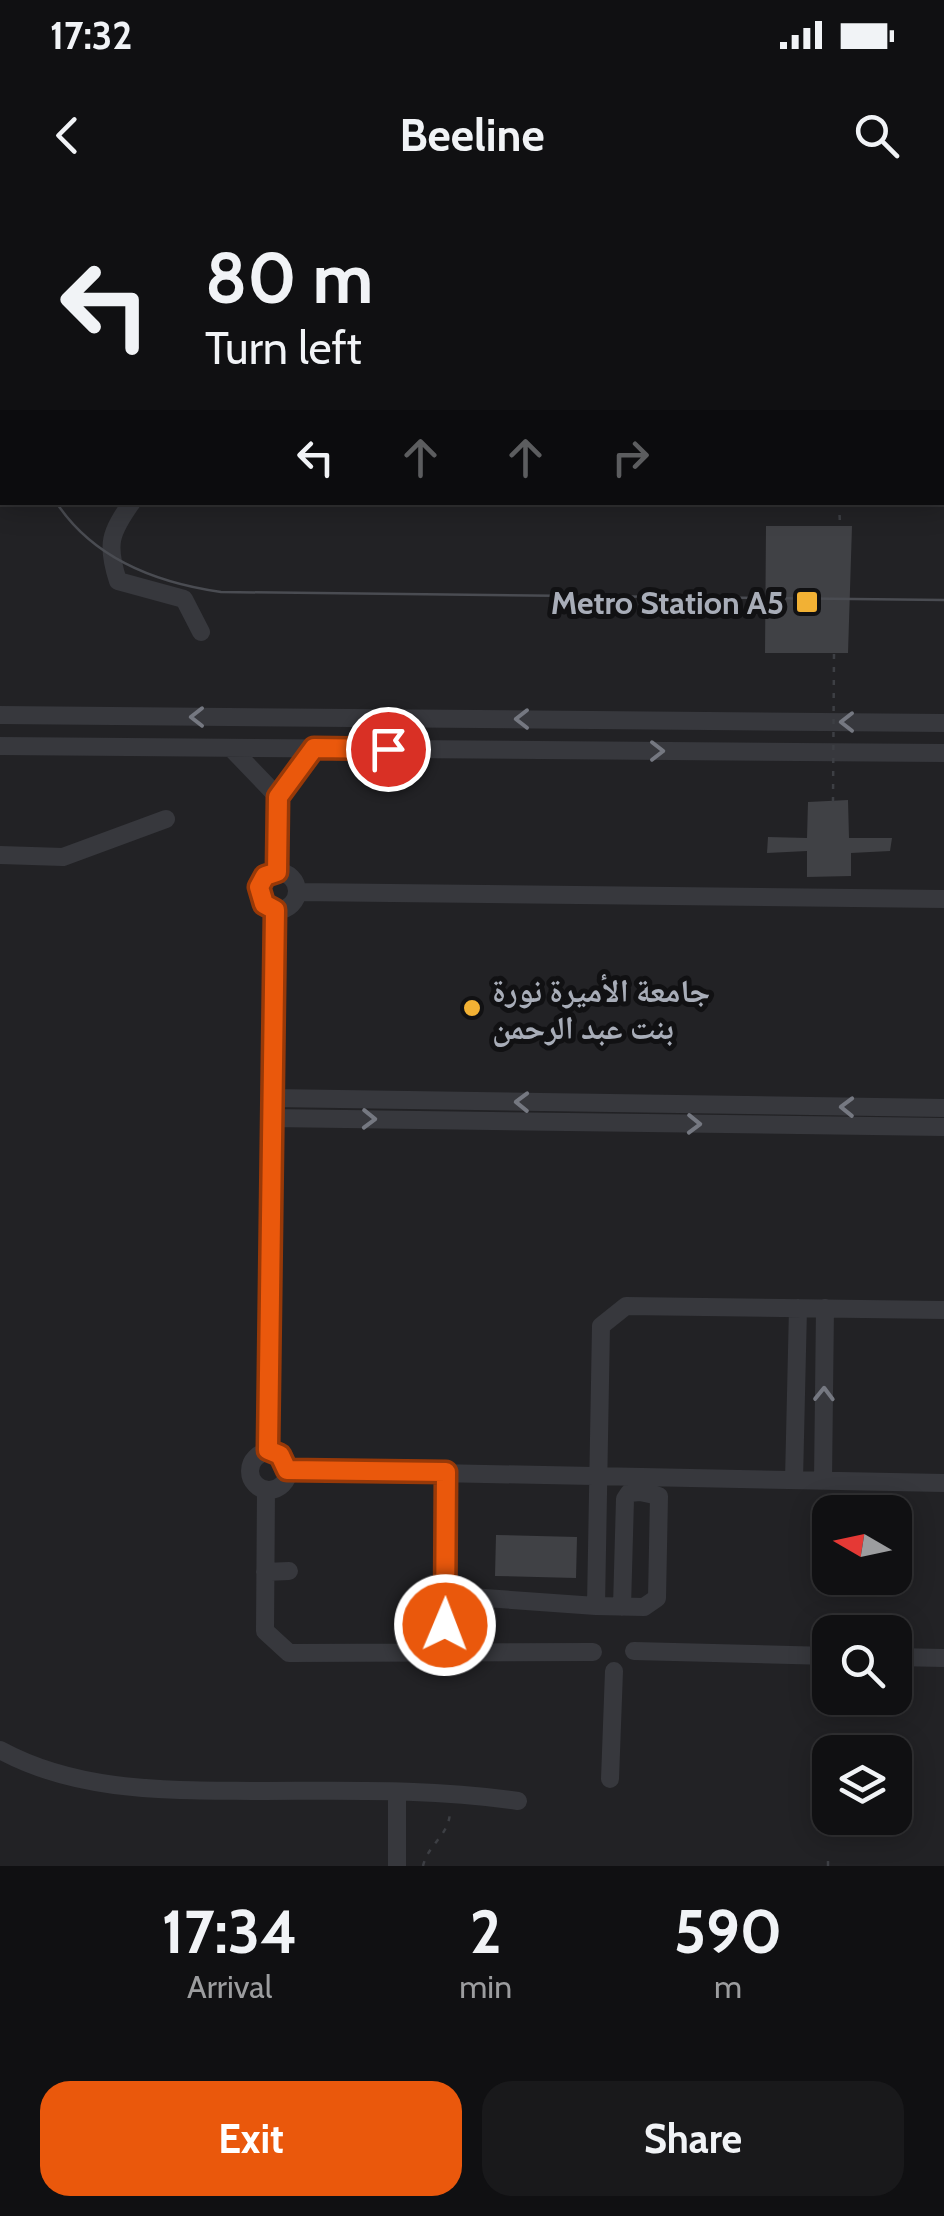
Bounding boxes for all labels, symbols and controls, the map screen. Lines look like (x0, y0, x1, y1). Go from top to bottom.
text: 17:32 (50, 12, 132, 59)
icon: back (40, 108, 95, 163)
text: Beeline (399, 108, 545, 162)
icon: search (849, 108, 904, 163)
text: 80 m (205, 235, 373, 321)
icon: left (40, 240, 170, 370)
text: Turn left (205, 321, 362, 375)
icon: left (288, 430, 343, 485)
icon: ahead (393, 430, 448, 485)
icon: ahead (498, 430, 553, 485)
icon: right (603, 430, 658, 485)
place label: Metro Station A5 (551, 583, 784, 622)
marker: Metro Station A5 (794, 589, 820, 615)
one-way arrow (188, 706, 204, 728)
pin (346, 707, 431, 792)
one-way arrow (513, 709, 529, 730)
one-way arrow (838, 711, 854, 733)
icon: arrive (361, 722, 416, 777)
one-way arrow (650, 740, 666, 762)
place label: جامعة الأميرة نورة بنت عبد الرحمن (492, 971, 710, 1047)
marker: جامعة الأميرة نورة بنت عبد الرحمن (461, 997, 483, 1019)
one-way arrow (513, 1091, 528, 1113)
one-way arrow (838, 1096, 854, 1118)
one-way arrow (362, 1109, 378, 1130)
one-way arrow (688, 1113, 703, 1135)
one-way arrow (813, 1386, 835, 1402)
north arrow (812, 1495, 912, 1595)
map controls (812, 1495, 912, 1835)
position arrow (393, 1573, 497, 1677)
button: search (812, 1615, 912, 1715)
button: layers (812, 1735, 912, 1835)
text: 17:34 (162, 1895, 297, 1968)
text: 2 (470, 1895, 502, 1968)
text: 590 (674, 1895, 782, 1968)
text: Arrival (187, 1967, 272, 2006)
text: min (459, 1967, 512, 2006)
text: m (714, 1967, 742, 2006)
button: Exit (40, 2081, 462, 2196)
button: Share (482, 2081, 904, 2196)

